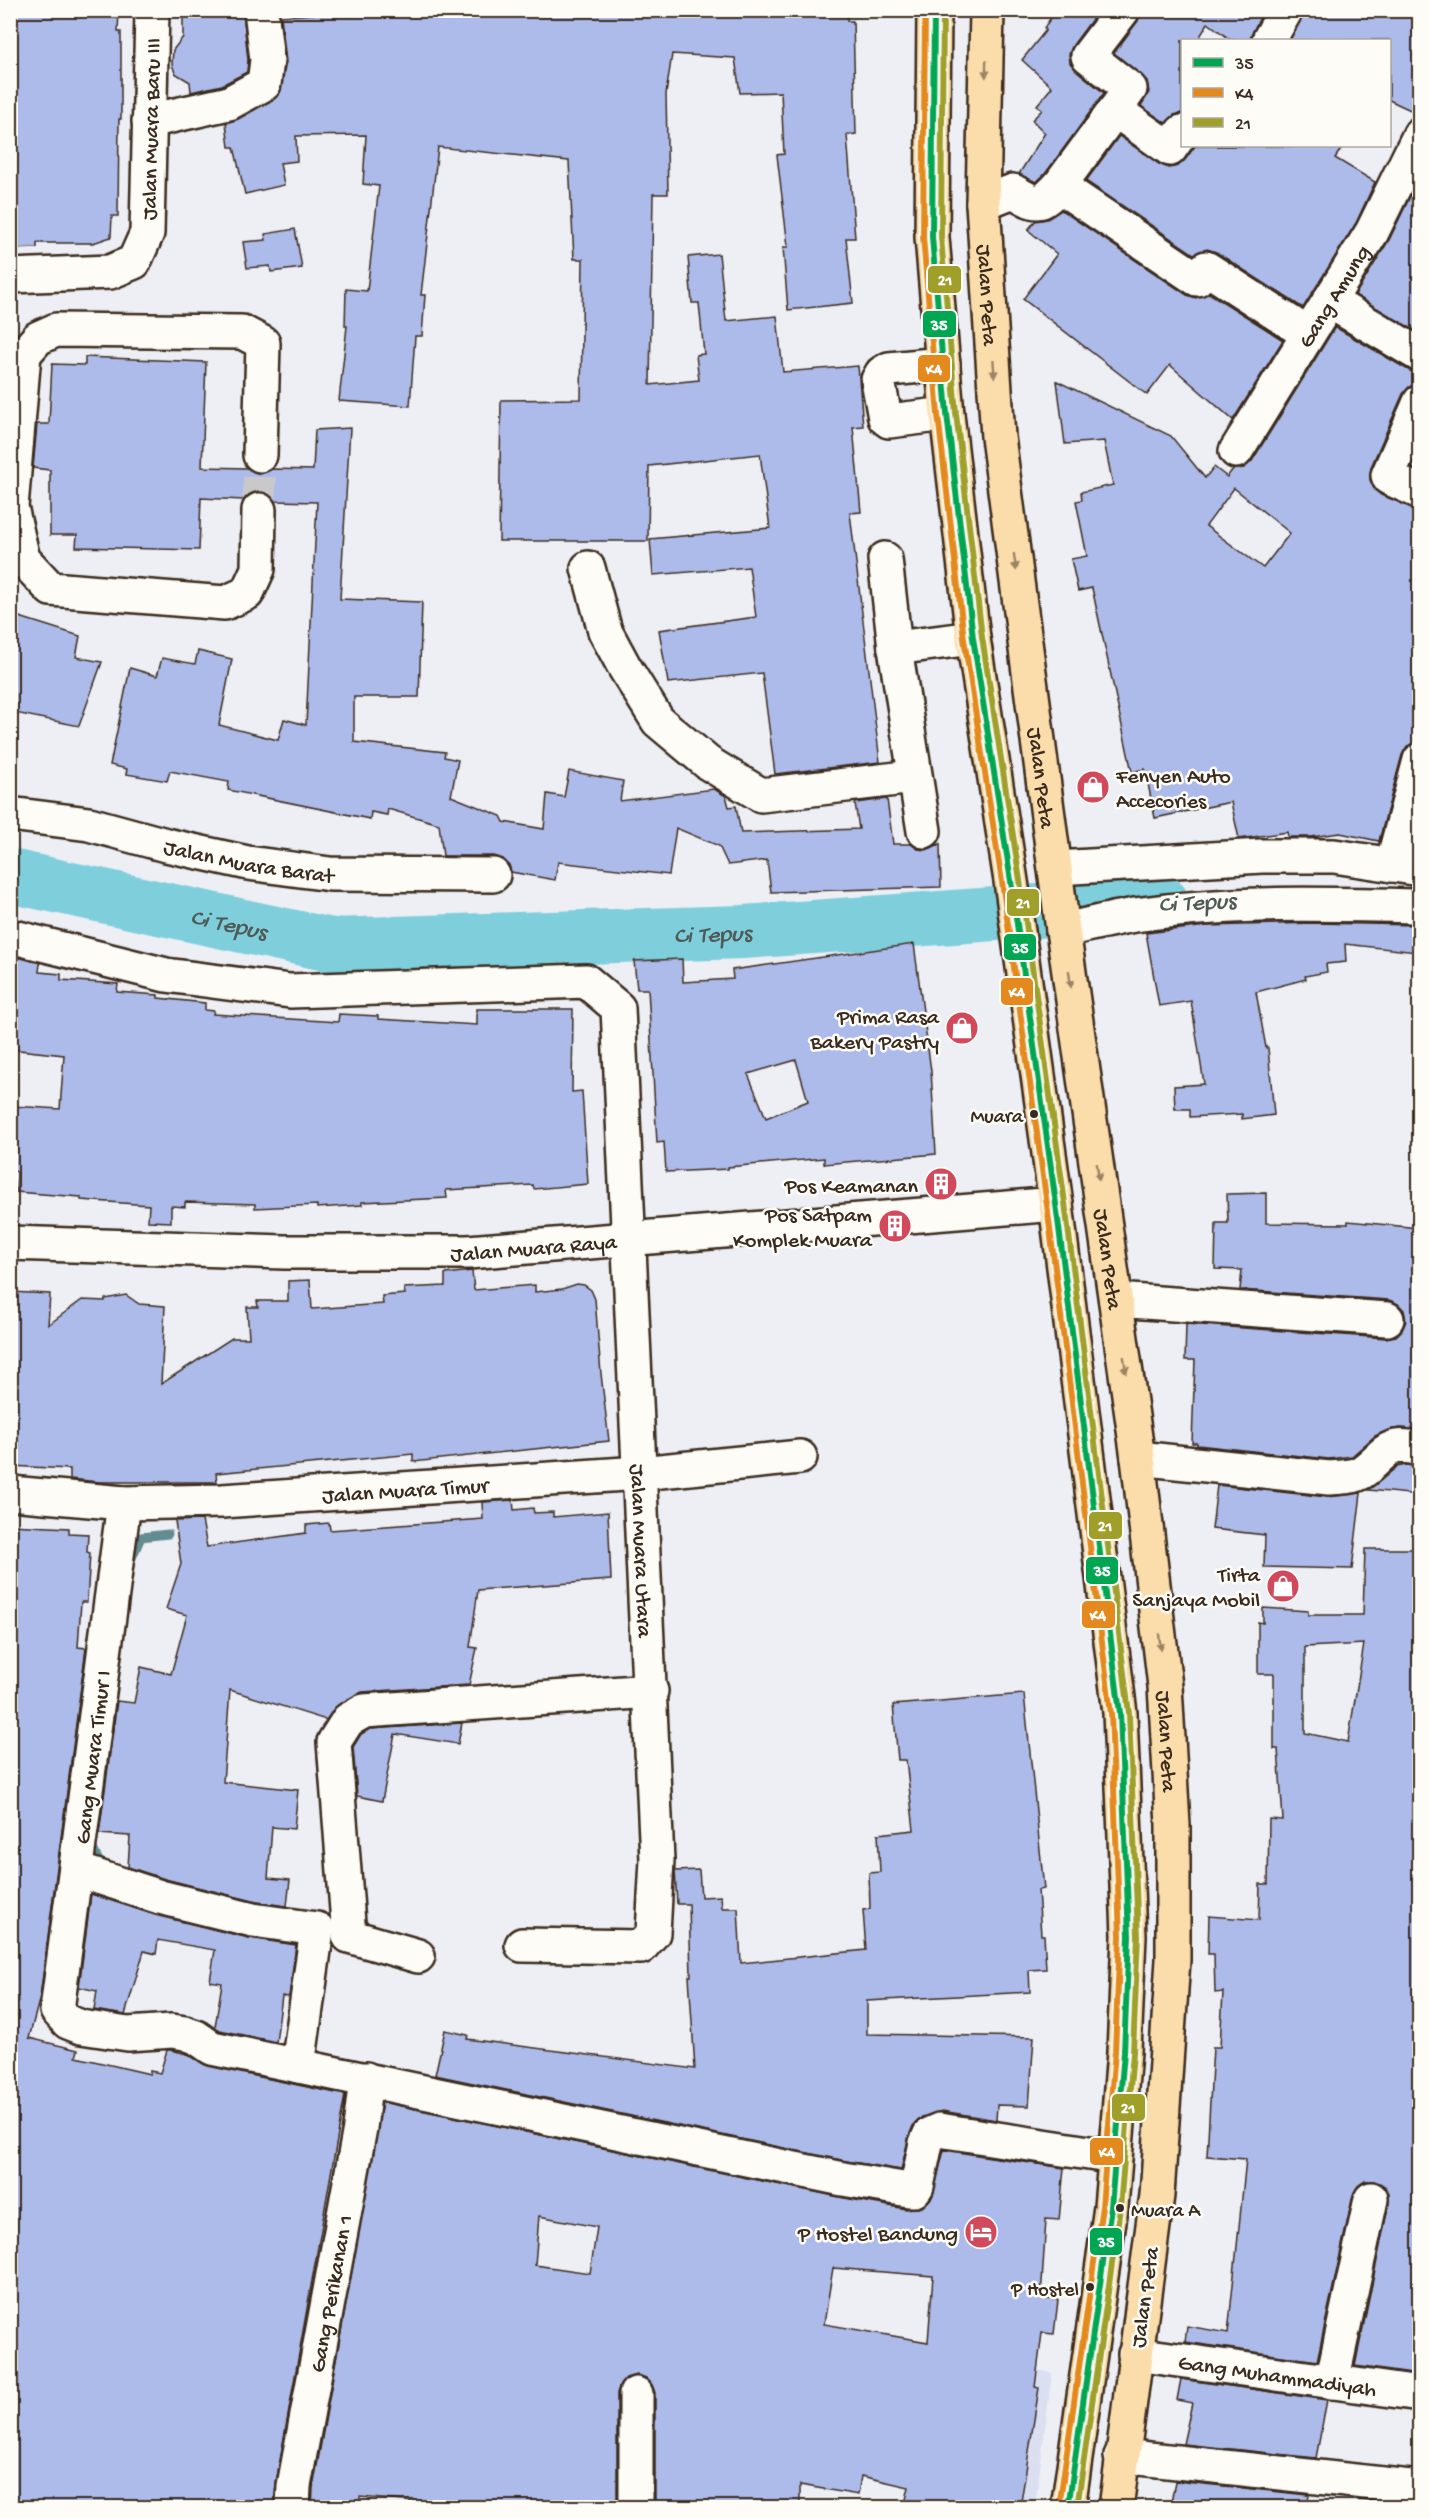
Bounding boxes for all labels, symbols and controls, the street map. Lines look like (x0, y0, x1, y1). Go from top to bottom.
street label: Jalan Muara Baru III (138, 38, 168, 220)
legend (1181, 39, 1391, 147)
text: 35 (1234, 55, 1254, 76)
one-way arrow (981, 59, 991, 78)
text: K4 (1235, 85, 1254, 106)
text: 21 (1235, 115, 1251, 136)
street label: Gang Amung (1294, 241, 1378, 354)
street label: Jalan Peta (969, 244, 1001, 347)
line badge: 21 (927, 265, 962, 294)
text: 21 (938, 273, 952, 292)
line badge: 35 (922, 310, 957, 338)
text: 35 (930, 318, 948, 337)
line badge: K4 (917, 354, 951, 383)
one-way arrow (989, 359, 999, 378)
text: K4 (925, 362, 943, 381)
one-way arrow (1011, 553, 1020, 572)
street label: Jalan Peta (1019, 726, 1059, 831)
place label: Fenyen Auto Accecories (1115, 765, 1231, 816)
shop icon: Fenyen Auto Accecories (1075, 769, 1111, 805)
street label: Jalan Muara Barat (161, 836, 337, 892)
line badge: 21 (1006, 888, 1040, 917)
water label: Ci Tepus (1158, 888, 1239, 921)
text: 21 (1016, 896, 1030, 915)
water label: Ci Tepus (187, 904, 271, 949)
water label: Ci Tepus (673, 920, 755, 952)
line badge: 35 (1003, 933, 1037, 961)
text: 35 (1011, 941, 1029, 960)
one-way arrow (1065, 969, 1075, 988)
line badge: K4 (1000, 977, 1034, 1006)
text: K4 (1008, 985, 1026, 1004)
place label: Prima Rasa Bakery Pastry (810, 1006, 940, 1057)
shop icon: Prima Rasa Bakery Pastry (944, 1010, 980, 1046)
place label: Muara (970, 1107, 1024, 1130)
marker: Muara (1028, 1108, 1040, 1120)
one-way arrow (1093, 1162, 1102, 1181)
building icon: Pos Keamanan (923, 1166, 959, 1202)
place label: Pos Keamanan (783, 1175, 919, 1201)
place label: Pos Satpam Komplek Muara (733, 1204, 873, 1255)
street label: Jalan Peta (1086, 1207, 1126, 1312)
building icon: Pos Satpam Komplek Muara (877, 1208, 913, 1244)
street label: Jalan Muara Raya (451, 1231, 619, 1269)
one-way arrow (1121, 1356, 1130, 1375)
street label: Jalan Muara Utara (622, 1463, 656, 1639)
street label: Jalan Muara Timur (321, 1474, 492, 1511)
line badge: 21 (1088, 1511, 1123, 1540)
text: 21 (1098, 1519, 1112, 1538)
line badge: 35 (1085, 1556, 1119, 1585)
text: 35 (1093, 1564, 1111, 1583)
place label: Tirta Sanjaya Mobil (1132, 1564, 1261, 1615)
shop icon: Tirta Sanjaya Mobil (1265, 1568, 1301, 1604)
line badge: K4 (1081, 1600, 1116, 1629)
text: K4 (1089, 1608, 1107, 1627)
one-way arrow (1155, 1632, 1165, 1651)
street label: Gang Muara Timur I (71, 1669, 119, 1846)
street label: Jalan Peta (1148, 1690, 1180, 1794)
line badge: 21 (1111, 2093, 1146, 2122)
text: 21 (1121, 2101, 1135, 2120)
line badge: K4 (1089, 2137, 1124, 2166)
text: K4 (1098, 2145, 1116, 2164)
place label: Muara A (1131, 2201, 1201, 2224)
marker: Muara A (1114, 2202, 1126, 2214)
street label: Gang Perikanan 1 (306, 2213, 361, 2375)
hotel icon: P Hostel Bandung (963, 2214, 999, 2250)
place label: P Hostel Bandung (797, 2223, 958, 2249)
line badge: 35 (1089, 2227, 1123, 2256)
text: 35 (1097, 2235, 1115, 2254)
street label: Jalan Peta (1127, 2245, 1167, 2350)
place label: P Hostel (1010, 2280, 1079, 2303)
marker: P Hostel (1084, 2281, 1096, 2293)
street label: Gang Muhammadiyah (1176, 2351, 1378, 2405)

